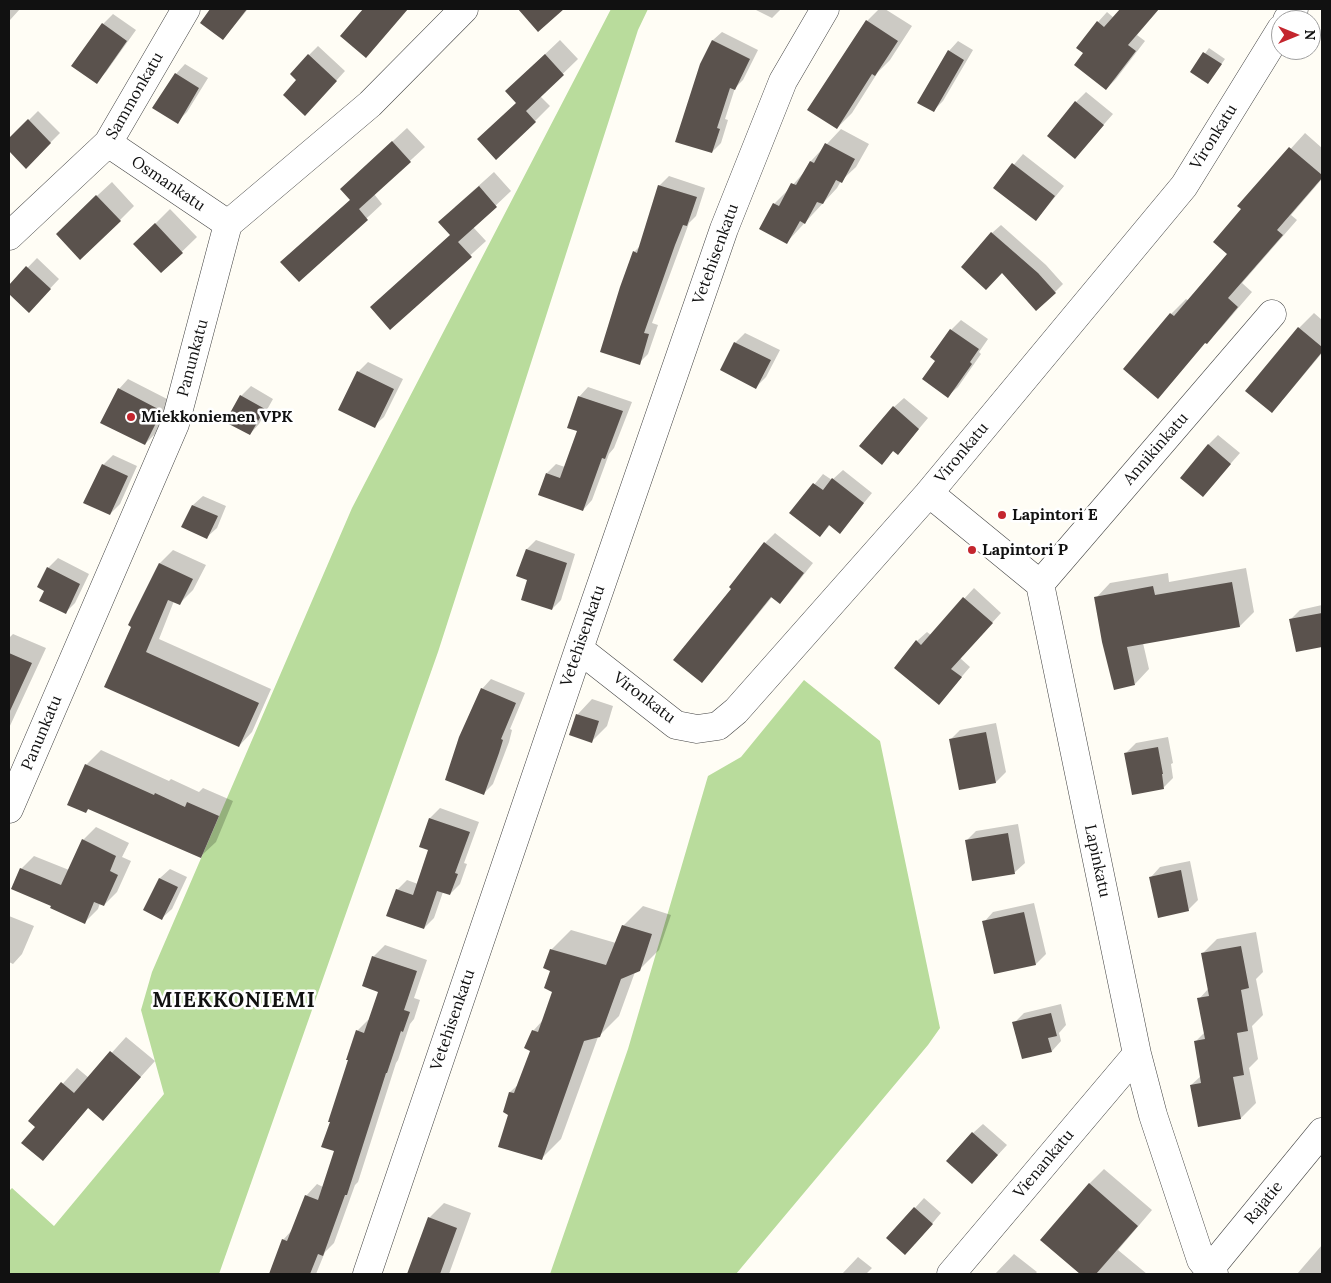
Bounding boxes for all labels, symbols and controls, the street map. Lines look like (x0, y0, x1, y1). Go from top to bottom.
north arrow (1271, 10, 1321, 60)
text: N (1301, 30, 1319, 40)
street label: Sammonkatu (102, 49, 168, 143)
street label: Vironkatu (1186, 101, 1242, 173)
street label: Osmankatu (127, 152, 209, 216)
street label: Vetehisenkatu (689, 201, 743, 307)
street label: Panunkatu (173, 317, 213, 399)
place label: Miekkoniemen VPK (141, 407, 293, 427)
street label: Annikinkatu (1119, 409, 1193, 489)
marker: Miekkoniemen VPK (125, 411, 137, 423)
street label: Vironkatu (931, 419, 993, 487)
place label: Lapintori E (1012, 505, 1098, 525)
marker: Lapintori E (996, 509, 1008, 521)
place label: Lapintori P (982, 540, 1068, 560)
marker: Lapintori P (966, 544, 978, 556)
street label: Vetehisenkatu (557, 583, 609, 689)
street label: Vironkatu (609, 668, 679, 728)
street label: Panunkatu (18, 693, 66, 773)
street label: Lapinkatu (1080, 823, 1114, 899)
street label: Vetehisenkatu (427, 967, 479, 1073)
district label: MIEKKONIEMI (151, 988, 317, 1014)
street label: Vienankatu (1010, 1126, 1078, 1202)
street label: Rajatie (1241, 1178, 1287, 1228)

